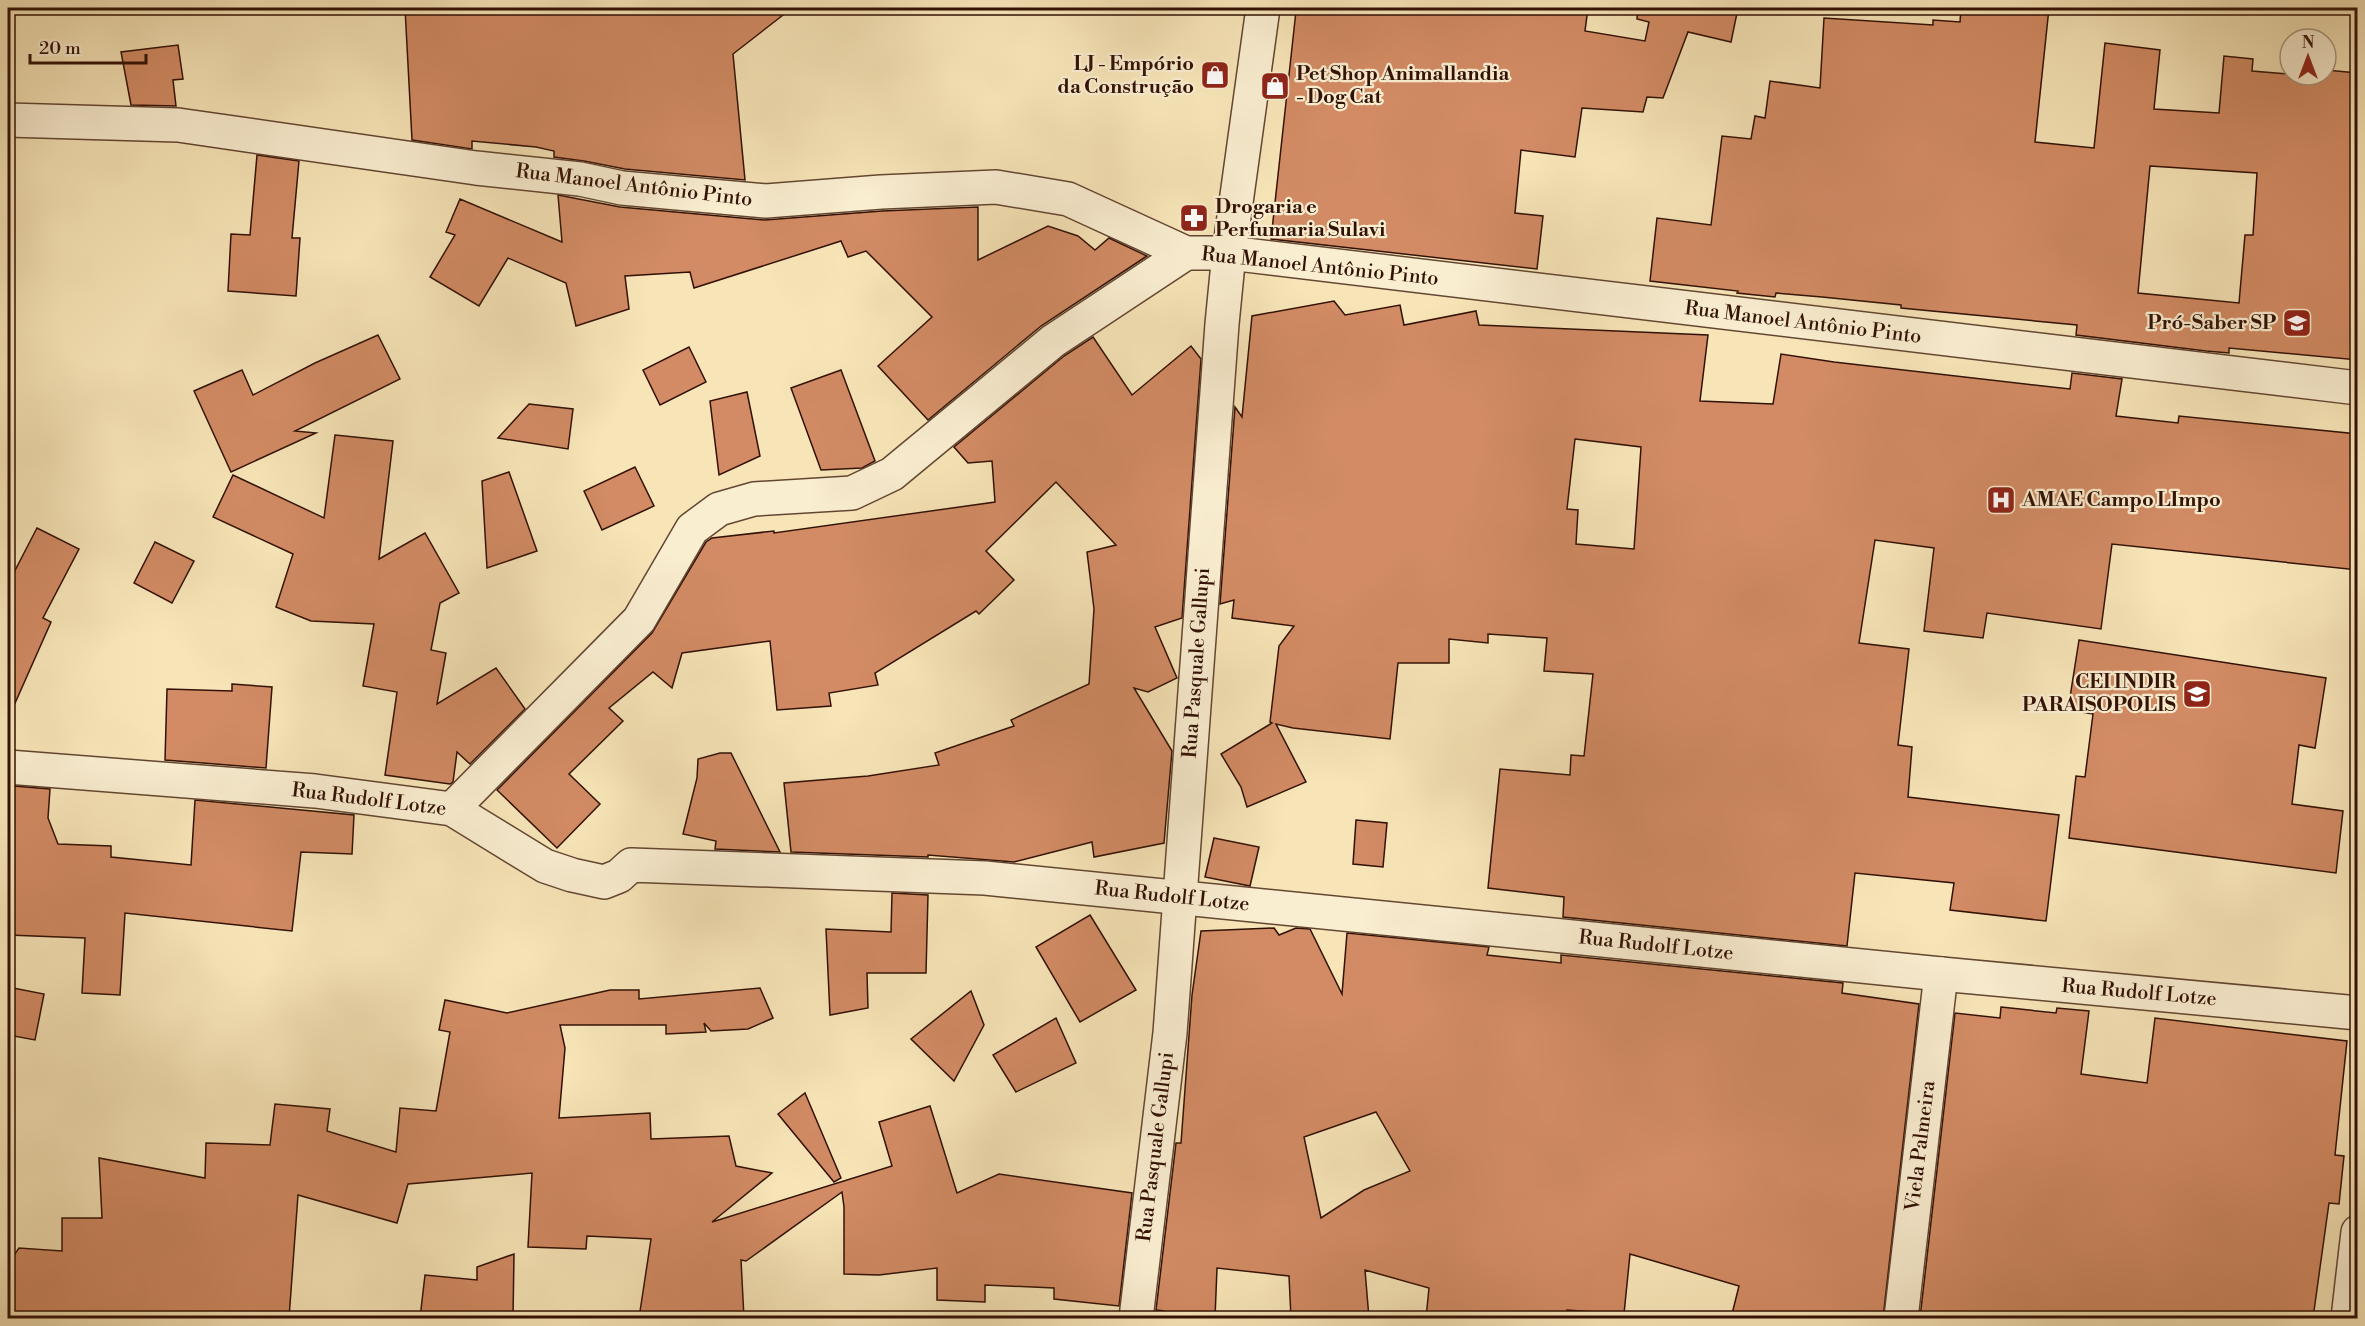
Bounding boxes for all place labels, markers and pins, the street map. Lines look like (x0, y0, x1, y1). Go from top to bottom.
place label: LJ - Empório da Construção (1057, 52, 1194, 100)
shop icon: LJ - Empório da Construção (1199, 59, 1231, 91)
place label: Pet Shop Animallandia - Dog Cat (1296, 62, 1509, 110)
shop icon: Pet Shop Animallandia - Dog Cat (1259, 70, 1291, 102)
place label: Drogaria e Perfumaria Sulavi (1215, 195, 1386, 243)
pharmacy icon: Drogaria e Perfumaria Sulavi (1178, 202, 1210, 234)
school or university icon: Pró-Saber SP (2281, 307, 2313, 339)
place label: Pró-Saber SP (2147, 311, 2276, 336)
hospital icon: AMAE Campo LImpo (1985, 484, 2017, 516)
place label: AMAE Campo LImpo (2021, 488, 2221, 513)
place label: CEI INDIR PARAISOPOLIS (2022, 670, 2177, 718)
school or university icon: CEI INDIR PARAISOPOLIS (2181, 678, 2213, 710)

